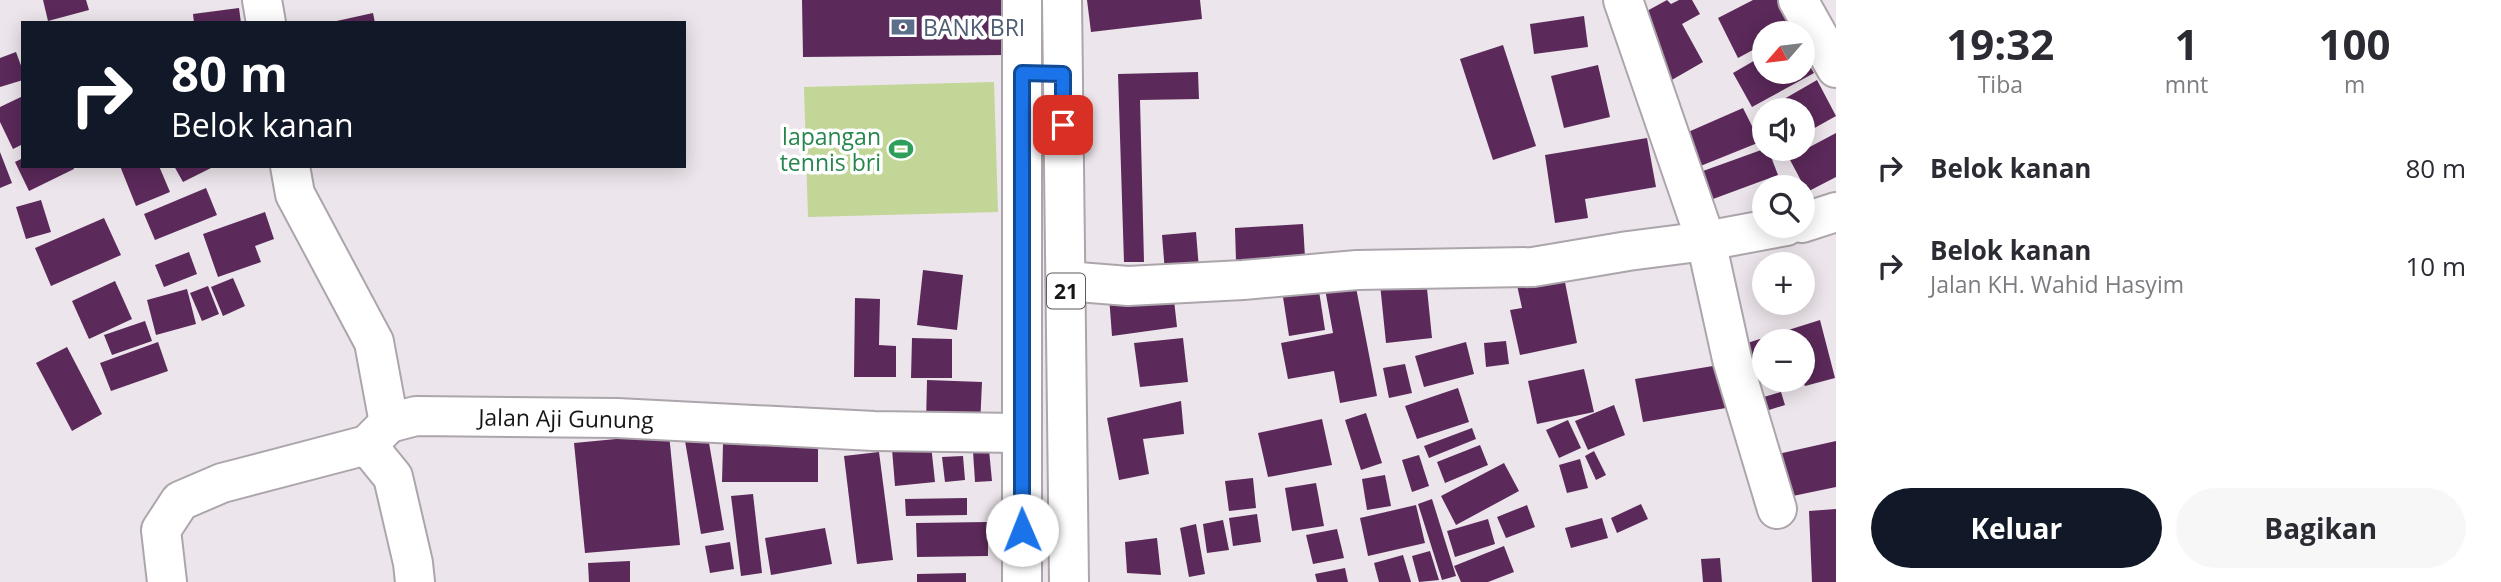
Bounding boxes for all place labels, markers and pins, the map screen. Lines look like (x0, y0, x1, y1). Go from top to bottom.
place label: BANK BRI (923, 11, 1025, 43)
bank icon: BANK BRI (889, 13, 917, 41)
pin (1033, 95, 1093, 155)
place label: lapangan tennis bri (780, 120, 881, 178)
sports icon: lapangan tennis bri (887, 135, 915, 163)

